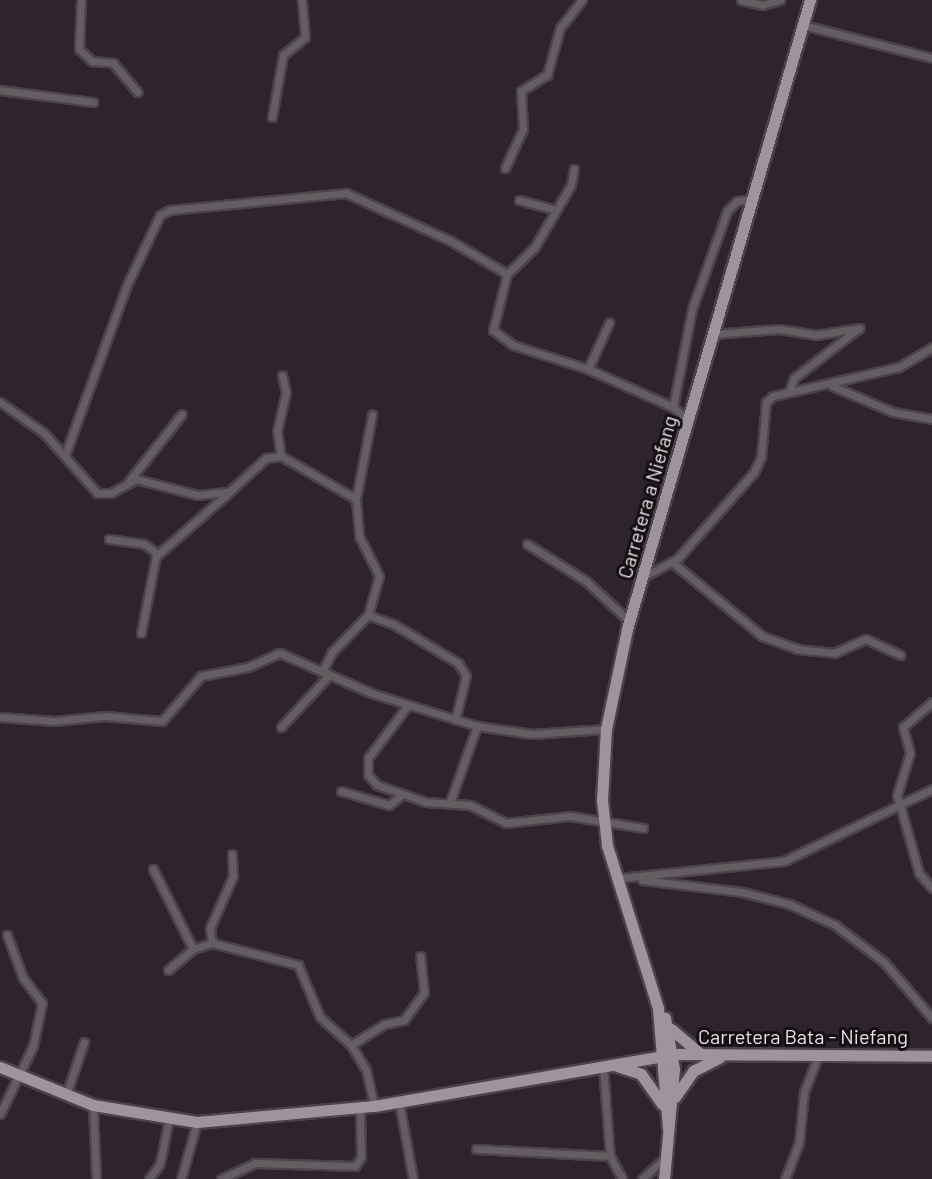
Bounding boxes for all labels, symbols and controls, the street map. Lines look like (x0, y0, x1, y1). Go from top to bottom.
street label: Carretera a Niefang (612, 413, 682, 581)
street label: Carretera Bata - Niefang (698, 1024, 908, 1048)

